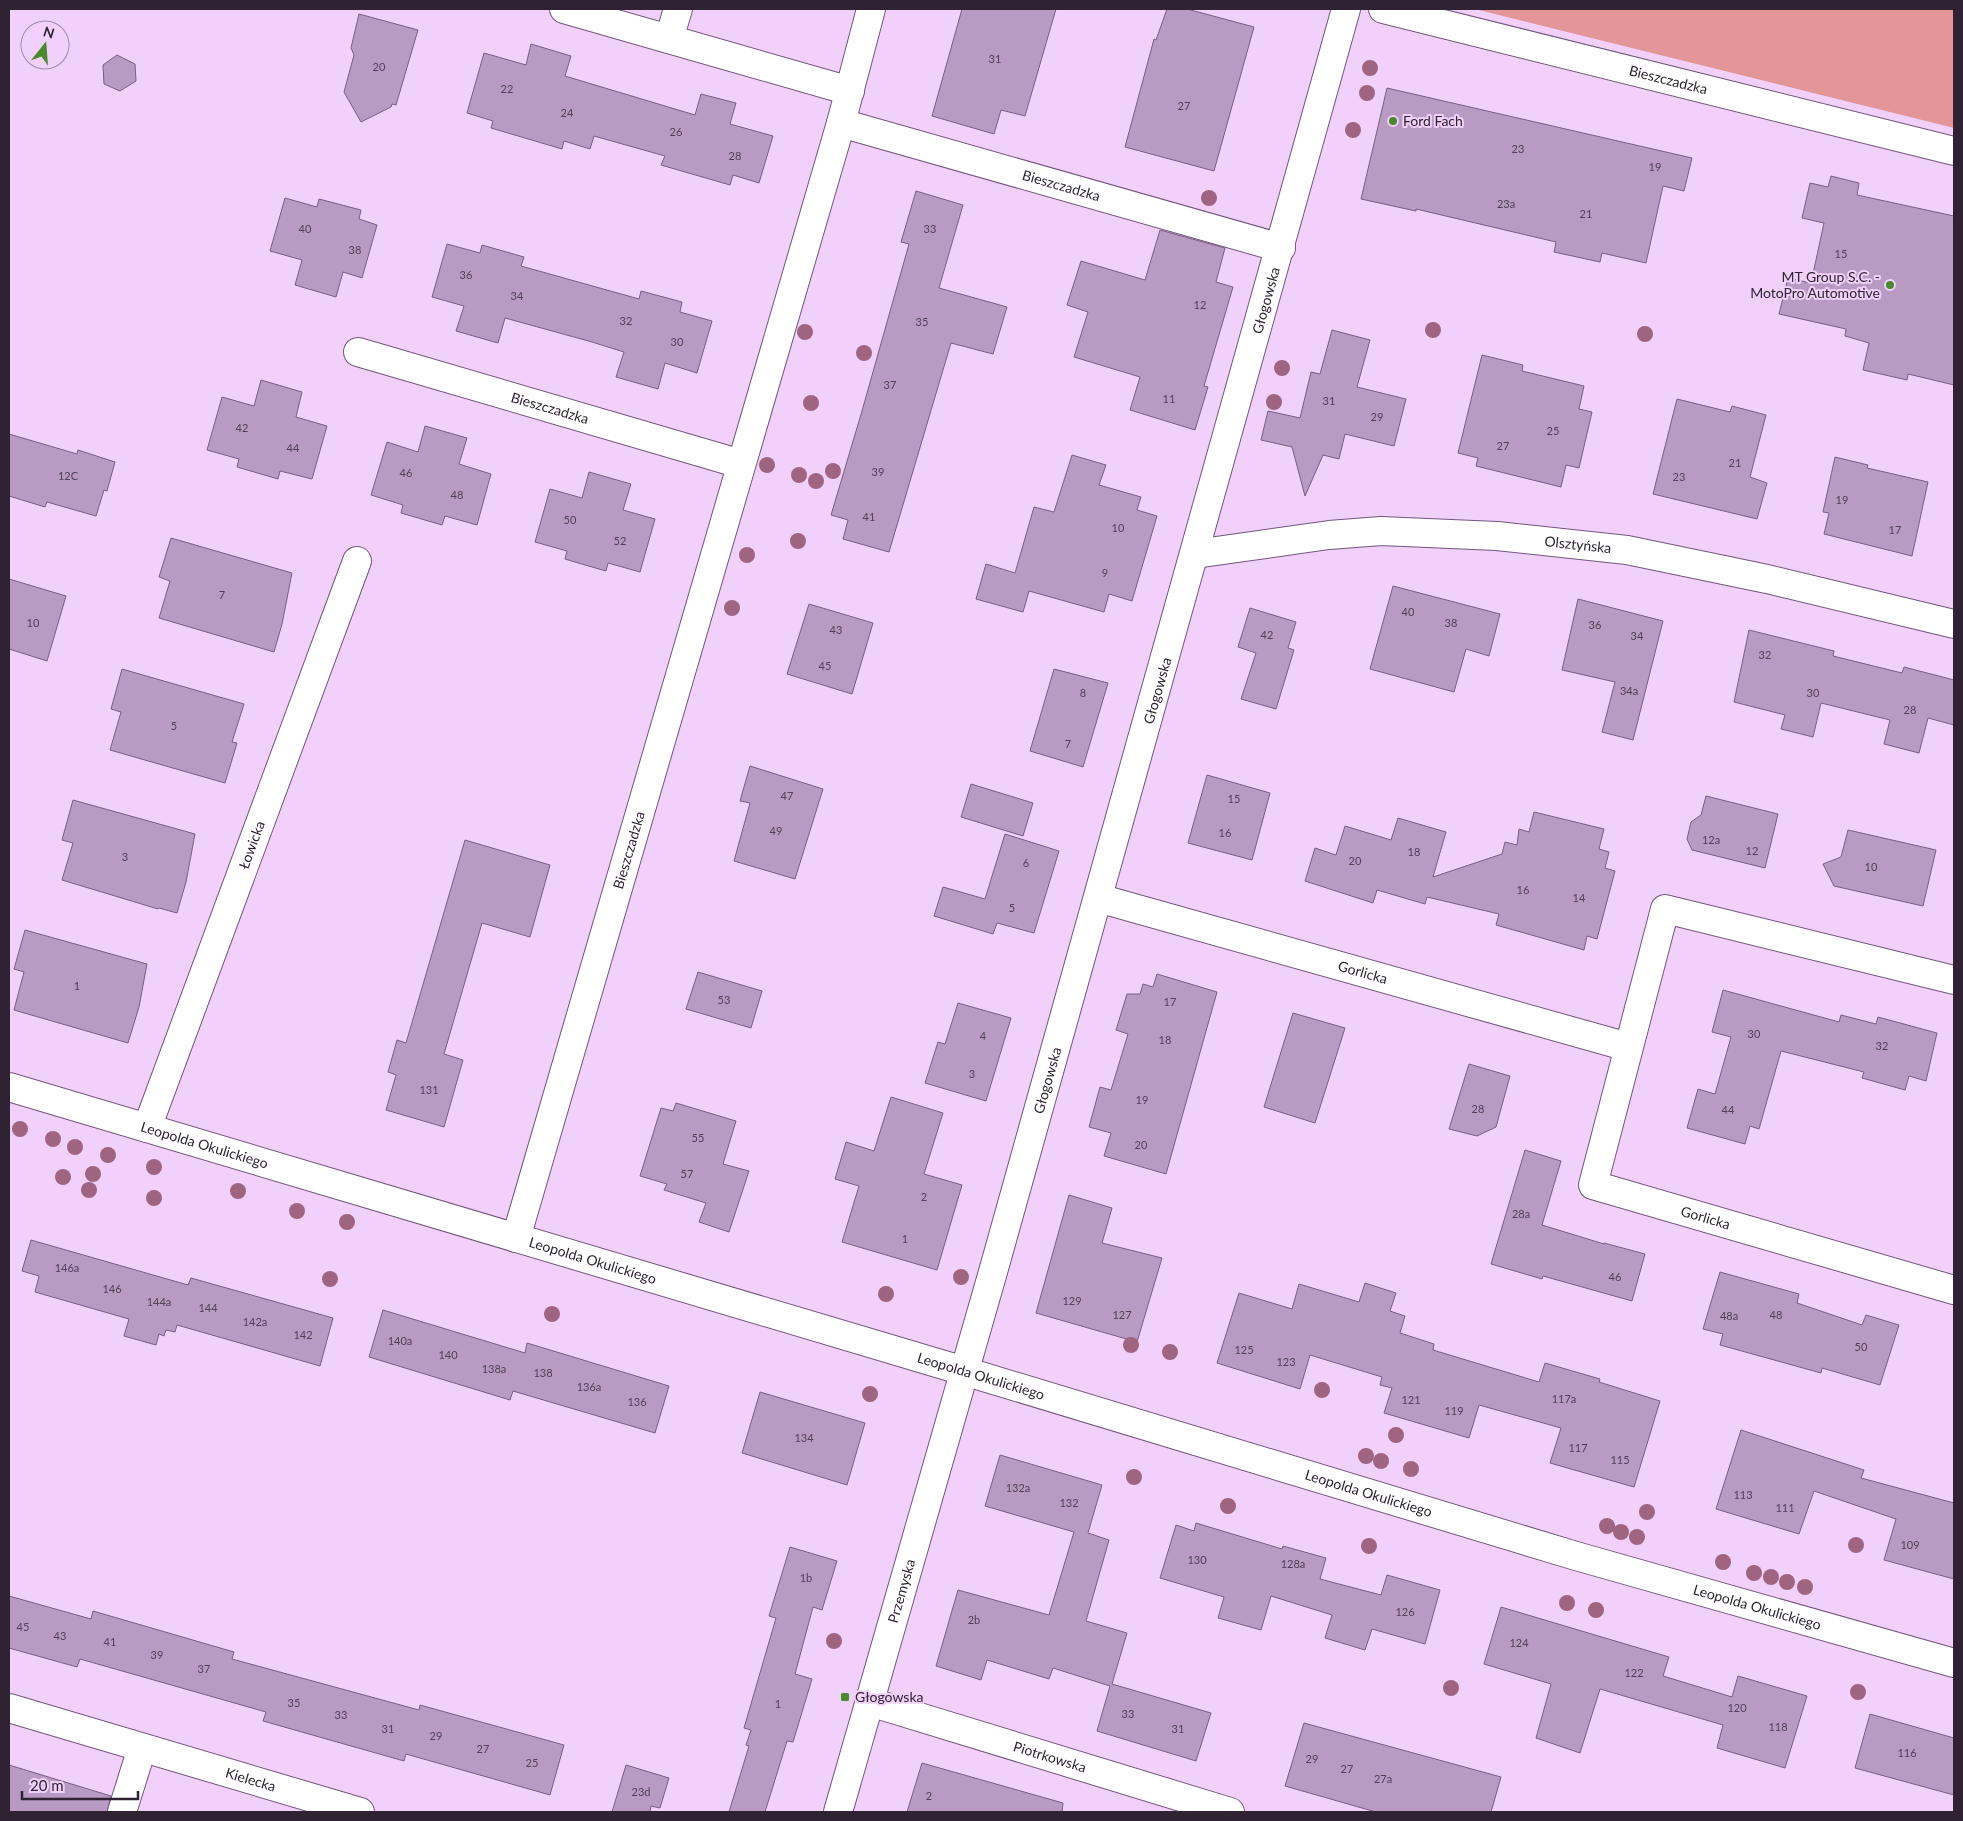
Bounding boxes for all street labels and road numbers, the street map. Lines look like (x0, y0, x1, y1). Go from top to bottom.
street label: Bieszczadzka (1627, 62, 1709, 97)
street label: Bieszczadzka (1021, 166, 1102, 204)
street label: Głogowska (1248, 265, 1283, 336)
street label: Bieszczadzka (509, 388, 591, 427)
street label: Olsztyńska (1544, 532, 1612, 556)
street label: Głogowska (1140, 655, 1174, 726)
street label: Bieszczadzka (609, 809, 648, 891)
street label: Łowicka (235, 818, 268, 871)
street label: Gorlicka (1336, 957, 1390, 987)
street label: Głogowska (1029, 1045, 1065, 1116)
street label: Leopolda Okulickiego (139, 1118, 270, 1172)
street label: Gorlicka (1679, 1202, 1732, 1232)
street label: Leopolda Okulickiego (527, 1233, 659, 1287)
street label: Leopolda Okulickiego (915, 1349, 1047, 1403)
street label: Leopolda Okulickiego (1303, 1466, 1434, 1520)
street label: Przemyska (884, 1557, 918, 1625)
street label: Leopolda Okulickiego (1692, 1581, 1823, 1633)
street label: Piotrkowska (1011, 1737, 1088, 1776)
street label: Kielecka (224, 1764, 278, 1795)

